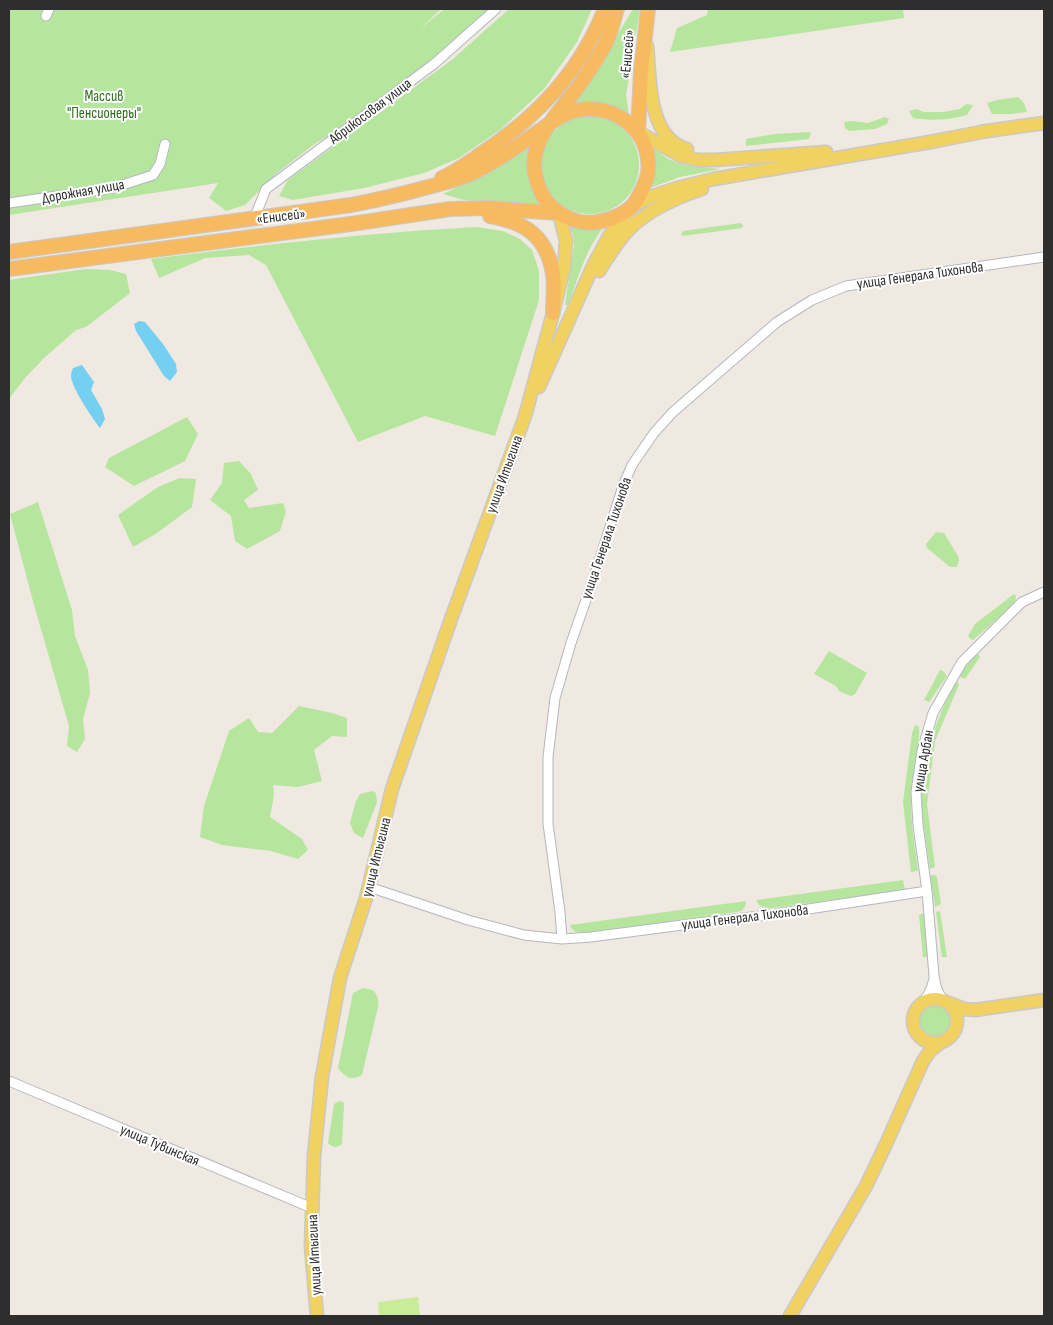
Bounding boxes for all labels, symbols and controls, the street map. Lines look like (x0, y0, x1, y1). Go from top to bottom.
street label: «Енисей» (616, 29, 639, 79)
street label: Абрикосовая улица (324, 74, 416, 149)
park label: Массив "Пенсионеры" (67, 87, 141, 123)
street label: Дорожная улица (40, 175, 126, 208)
street label: «Енисей» (256, 204, 307, 229)
street label: улица Генерала Тихонова (856, 257, 985, 294)
street label: улица Итыгина (482, 433, 527, 516)
street label: улица Генерала Тихонова (577, 475, 636, 602)
street label: улица Арбан (909, 729, 938, 794)
street label: улица Итыгина (357, 815, 396, 899)
street label: улица Генерала Тихонова (681, 900, 810, 935)
street label: улица Тувинская (117, 1120, 203, 1171)
street label: улица Итыгина (303, 1214, 326, 1296)

